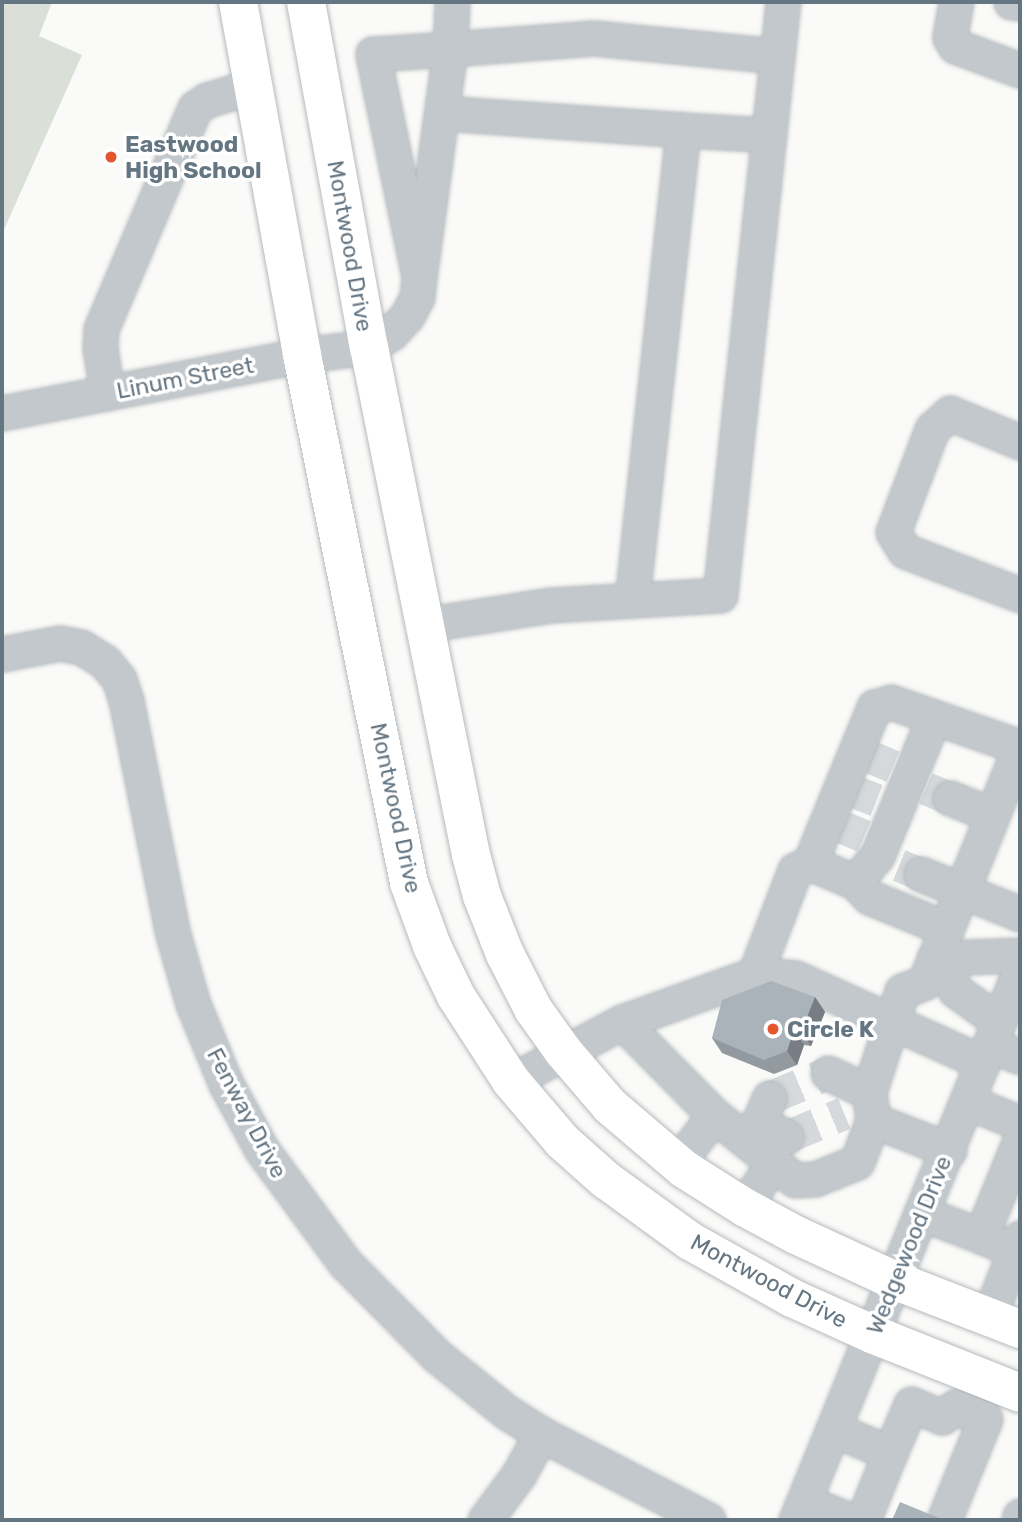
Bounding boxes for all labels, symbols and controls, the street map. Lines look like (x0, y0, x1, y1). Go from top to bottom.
place label: Eastwood High School (125, 130, 262, 184)
marker: Eastwood High School (103, 149, 119, 165)
street label: Montwood Drive (321, 158, 379, 334)
street label: Linum Street (114, 351, 256, 405)
street label: Montwood Drive (364, 720, 428, 896)
place label: Circle K (787, 1015, 874, 1043)
marker: Circle K (765, 1021, 781, 1037)
street label: Fenway Drive (201, 1043, 293, 1183)
street label: Wedgewood Drive (861, 1152, 957, 1338)
street label: Montwood Drive (686, 1228, 852, 1334)

